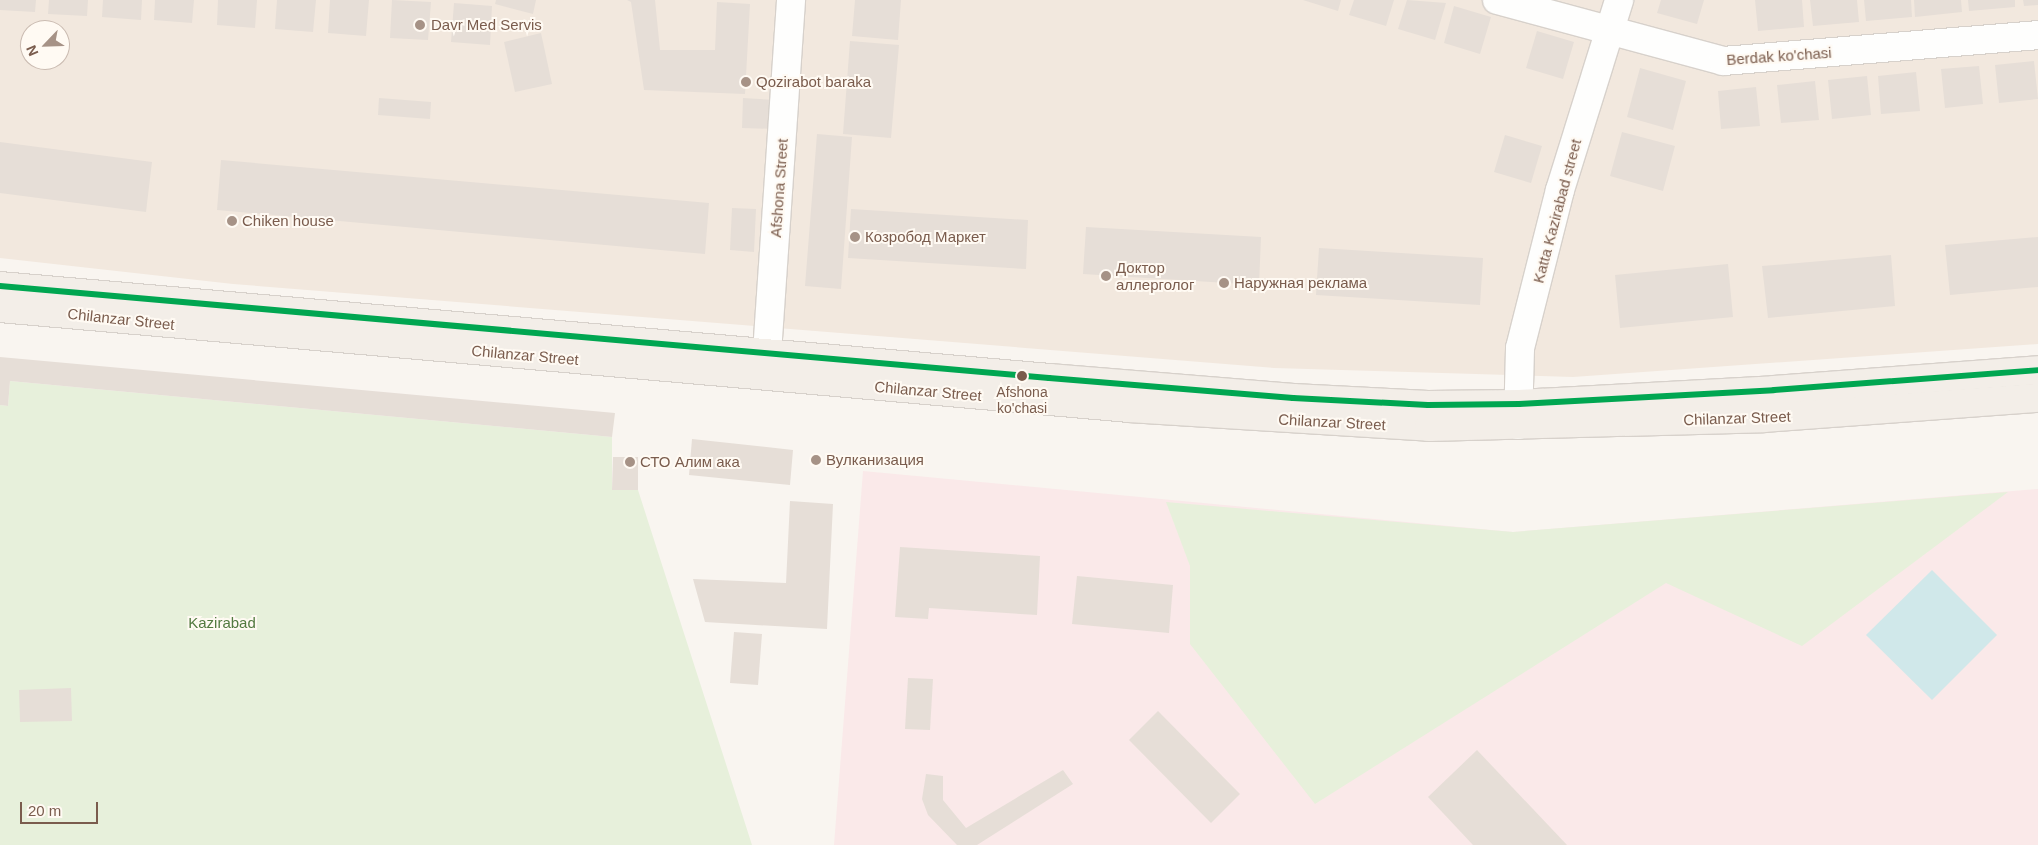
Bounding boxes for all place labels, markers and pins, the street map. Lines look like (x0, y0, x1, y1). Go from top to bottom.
place label: Davr Med Servis (431, 16, 542, 34)
marker: Davr Med Servis (413, 18, 427, 32)
place label: Qozirabot baraka (756, 73, 871, 91)
marker: Qozirabot baraka (740, 76, 752, 88)
place label: Chiken house (242, 212, 334, 230)
marker: Chiken house (226, 215, 238, 227)
place label: Козробод Маркет (865, 228, 986, 246)
marker: Козробод Маркет (849, 231, 861, 243)
place label: Доктор аллерголог (1116, 258, 1194, 293)
marker: Доктор аллерголог (1100, 270, 1112, 282)
place label: Наружная реклама (1234, 274, 1367, 292)
marker: Наружная реклама (1218, 277, 1230, 289)
marker: Afshona ko'chasi (1017, 371, 1027, 381)
place label: Afshona ko'chasi (996, 384, 1048, 417)
place label: Вулканизация (826, 451, 924, 469)
place label: СТО Алим ака (640, 453, 740, 471)
marker: Вулканизация (810, 454, 822, 466)
marker: СТО Алим ака (624, 456, 636, 468)

